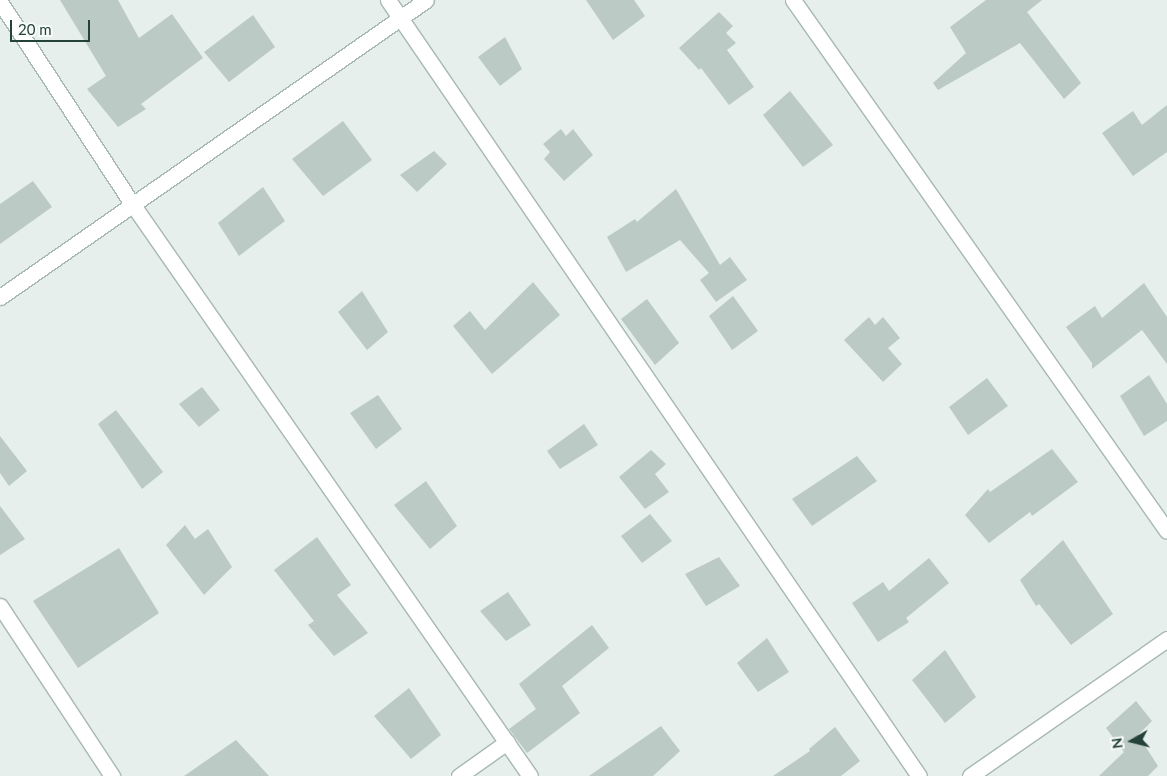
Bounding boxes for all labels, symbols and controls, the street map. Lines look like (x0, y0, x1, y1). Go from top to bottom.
scale bar (12, 10, 92, 42)
text: 20 m (18, 20, 52, 38)
north arrow (1107, 716, 1157, 766)
text: N (1107, 737, 1126, 750)

